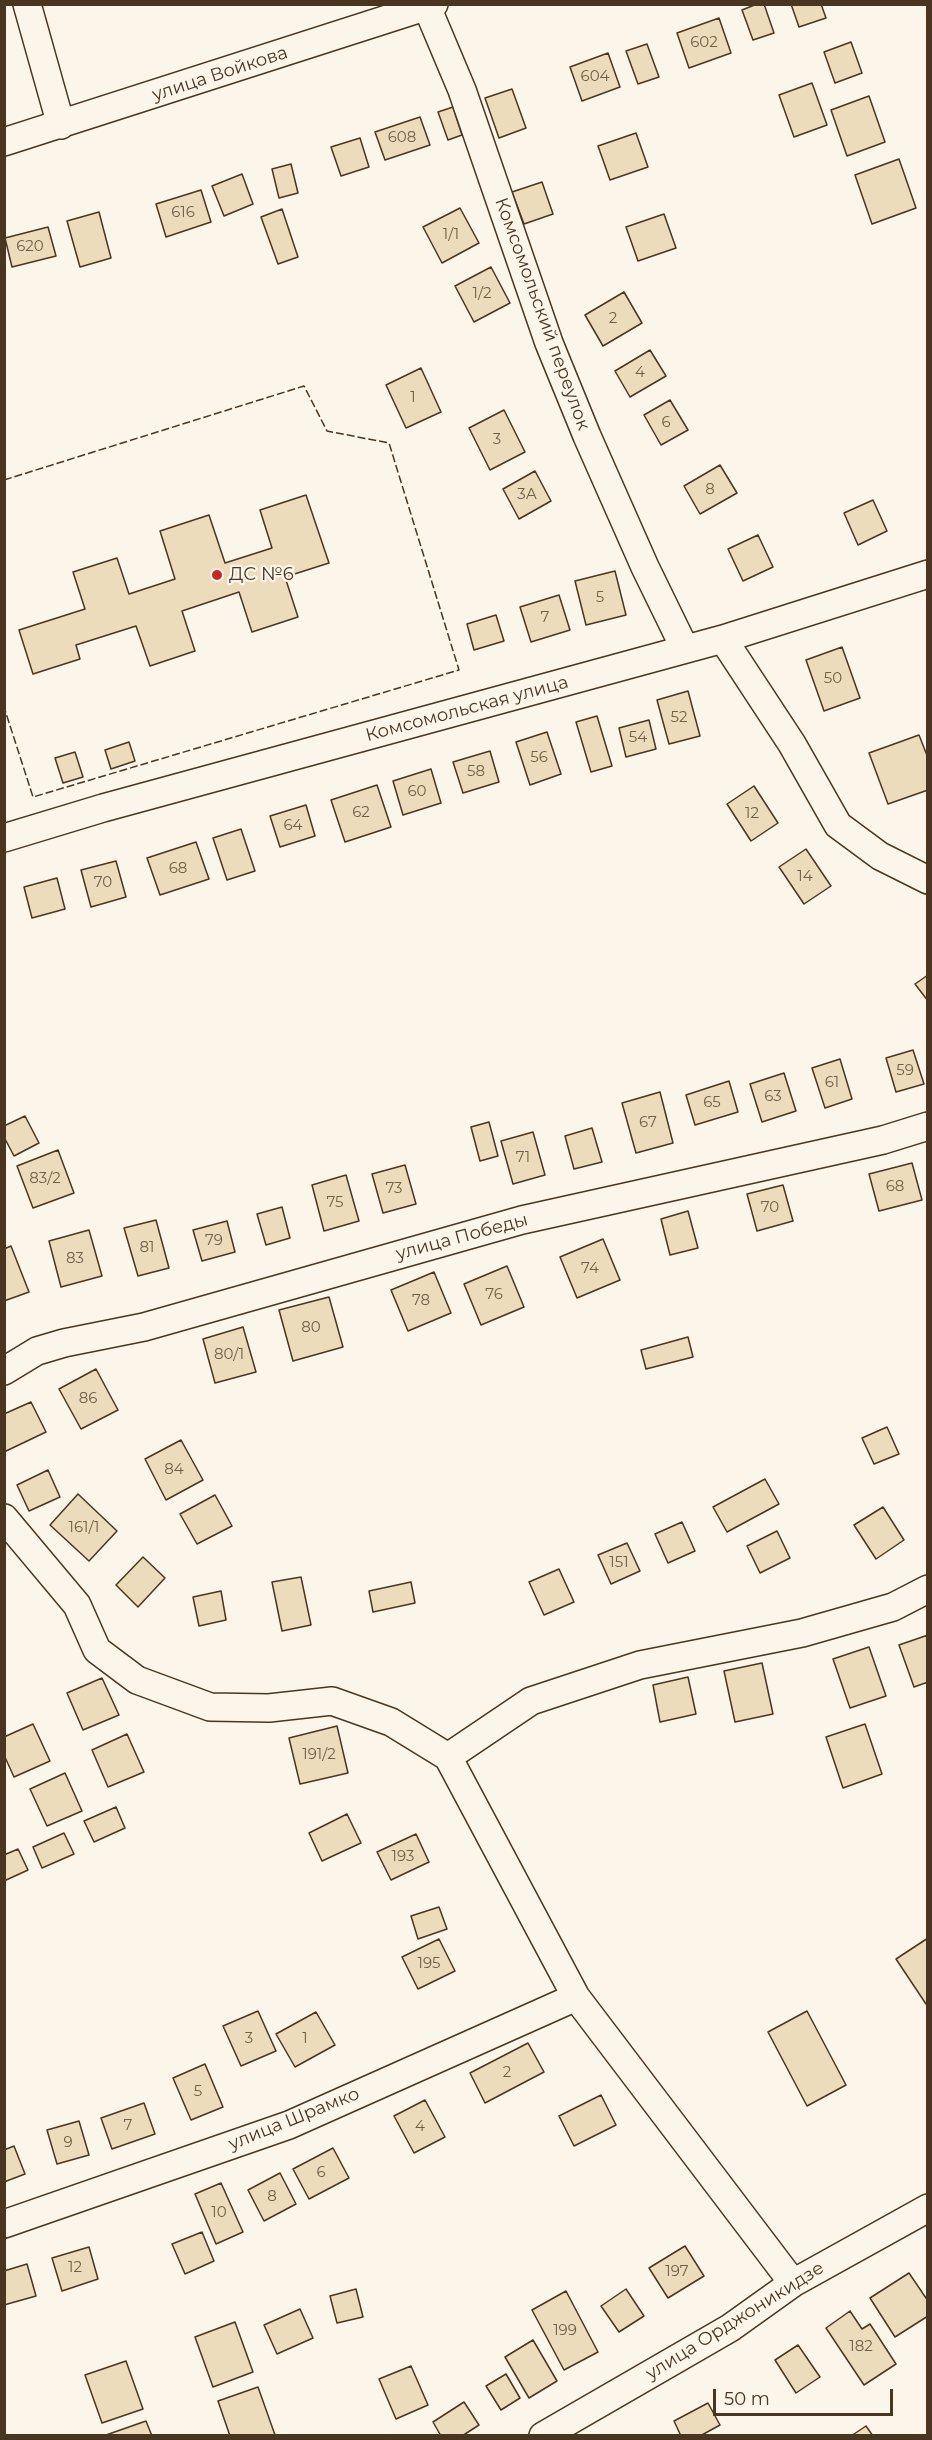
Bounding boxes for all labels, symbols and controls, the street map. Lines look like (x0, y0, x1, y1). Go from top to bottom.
house number: 602 (690, 34, 718, 52)
street label: улица Войкова (149, 42, 291, 106)
house number: 604 (581, 68, 609, 86)
house number: 608 (388, 129, 416, 147)
street label: Комсомольский переулок (490, 195, 594, 433)
house number: 616 (171, 204, 195, 222)
house number: 1/1 (443, 226, 459, 244)
house number: 620 (16, 238, 44, 256)
house number: 1/2 (473, 285, 491, 303)
house number: 2 (609, 310, 617, 328)
house number: 4 (635, 364, 645, 382)
house number: 1 (410, 389, 416, 407)
house number: 6 (661, 414, 671, 432)
house number: 3 (493, 431, 501, 449)
house number: 8 (705, 481, 715, 499)
house number: 3А (517, 486, 537, 504)
place label: ДС №6 (229, 564, 294, 586)
marker: ДС №6 (210, 568, 224, 582)
house number: 5 (596, 589, 604, 607)
house number: 7 (541, 609, 549, 627)
house number: 50 (824, 670, 842, 688)
street label: Комсомольская улица (363, 672, 571, 746)
house number: 52 (671, 709, 687, 727)
house number: 54 (629, 729, 647, 747)
house number: 56 (530, 749, 548, 767)
house number: 58 (467, 763, 485, 781)
house number: 60 (407, 783, 427, 801)
house number: 62 (352, 804, 370, 822)
house number: 12 (745, 805, 759, 823)
house number: 64 (283, 817, 303, 835)
house number: 68 (169, 860, 187, 878)
house number: 14 (797, 868, 813, 886)
house number: 70 (94, 874, 112, 892)
house number: 59 (896, 1062, 914, 1080)
house number: 61 (825, 1074, 839, 1092)
house number: 63 (764, 1088, 782, 1106)
house number: 65 (703, 1094, 721, 1112)
house number: 67 (639, 1114, 657, 1132)
house number: 71 (516, 1149, 530, 1167)
house number: 83/2 (29, 1170, 61, 1188)
house number: 68 (886, 1178, 904, 1196)
house number: 73 (385, 1180, 403, 1198)
house number: 75 (326, 1194, 344, 1212)
house number: 70 (761, 1199, 779, 1217)
street label: улица Победы (394, 1209, 530, 1265)
house number: 79 (205, 1232, 223, 1250)
house number: 81 (140, 1239, 154, 1257)
house number: 83 (66, 1250, 84, 1268)
house number: 74 (581, 1260, 599, 1278)
house number: 76 (485, 1286, 503, 1304)
house number: 78 (412, 1292, 430, 1310)
house number: 80 (301, 1319, 321, 1337)
house number: 80/1 (214, 1346, 244, 1364)
house number: 86 (79, 1390, 97, 1408)
house number: 84 (164, 1461, 184, 1479)
house number: 161/1 (69, 1519, 99, 1537)
house number: 151 (609, 1554, 629, 1572)
house number: 191/2 (302, 1746, 336, 1764)
house number: 193 (392, 1848, 414, 1866)
house number: 195 (417, 1955, 441, 1973)
house number: 3 (245, 2030, 253, 2048)
house number: 1 (302, 2030, 308, 2048)
house number: 2 (503, 2064, 511, 2082)
house number: 5 (194, 2083, 202, 2101)
street label: улица Шрамко (225, 2083, 363, 2155)
house number: 7 (124, 2117, 132, 2135)
house number: 4 (415, 2118, 425, 2136)
house number: 9 (63, 2134, 73, 2152)
house number: 6 (316, 2164, 326, 2182)
house number: 8 (267, 2188, 277, 2206)
house number: 10 (211, 2204, 227, 2222)
street label: улица Орджоникидзе (642, 2257, 828, 2385)
house number: 12 (68, 2259, 82, 2277)
house number: 197 (665, 2263, 689, 2281)
house number: 199 (553, 2322, 577, 2340)
house number: 182 (849, 2338, 873, 2356)
scale bar (716, 2377, 896, 2415)
text: 50 m (724, 2388, 770, 2410)

